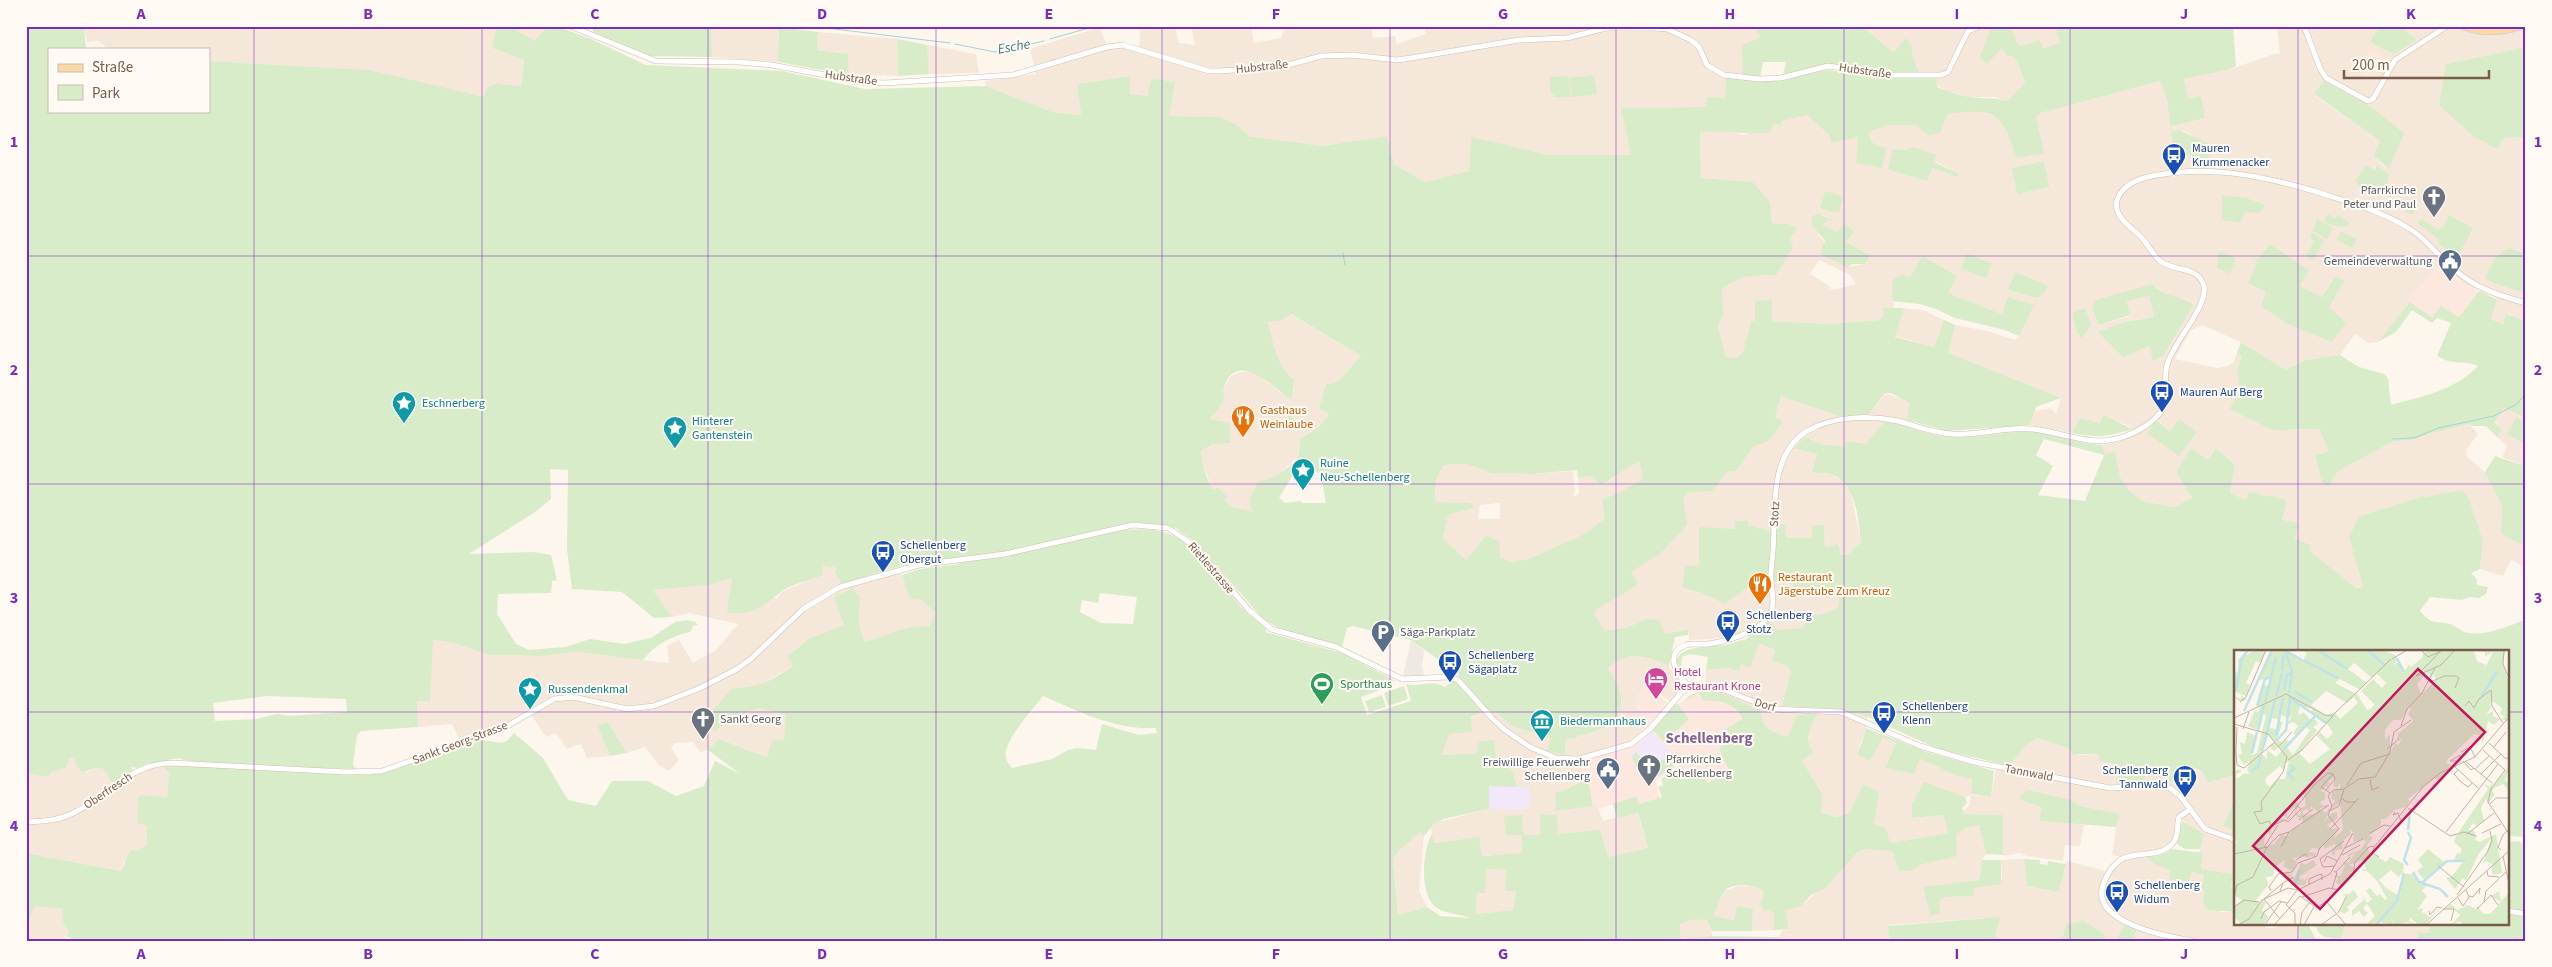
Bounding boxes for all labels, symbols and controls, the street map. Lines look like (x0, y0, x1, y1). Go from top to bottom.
text: A (135, 3, 146, 25)
text: B (363, 3, 373, 25)
text: C (590, 3, 600, 25)
text: D (817, 3, 827, 25)
text: E (1045, 3, 1053, 25)
text: F (1272, 3, 1280, 25)
text: G (1498, 3, 1508, 25)
text: H (1725, 3, 1735, 25)
text: I (1955, 3, 1959, 25)
text: J (2180, 3, 2188, 25)
text: K (2406, 3, 2416, 25)
water label: Esche (996, 34, 1032, 60)
legend (48, 48, 210, 112)
scale bar (2344, 48, 2490, 80)
text: 200 m (2352, 55, 2390, 76)
street label: Hubstraße (1235, 56, 1289, 78)
text: Straße (92, 57, 133, 78)
street label: Hubstraße (1838, 59, 1892, 83)
street label: Hubstraße (824, 66, 878, 90)
text: Park (92, 83, 121, 104)
text: 1 (10, 131, 18, 153)
text: 1 (2534, 131, 2542, 153)
place label: Mauren Krummenacker (2192, 140, 2270, 171)
bus stop icon: Mauren Krummenacker (2161, 142, 2187, 176)
place label: Pfarrkirche Peter und Paul (2343, 182, 2416, 213)
church icon: Pfarrkirche Peter und Paul (2421, 184, 2447, 218)
public building icon: Gemeindeverwaltung (2437, 248, 2463, 282)
place label: Gemeindeverwaltung (2324, 253, 2432, 270)
text: 2 (10, 359, 18, 381)
text: 2 (2534, 359, 2542, 381)
bus stop icon: Mauren Auf Berg (2149, 379, 2175, 413)
place label: Mauren Auf Berg (2180, 384, 2262, 401)
place icon: Eschnerberg (391, 390, 417, 424)
place label: Eschnerberg (422, 395, 485, 412)
place label: Gasthaus Weinlaube (1260, 402, 1313, 433)
restaurant icon: Gasthaus Weinlaube (1230, 404, 1256, 438)
place label: Hinterer Gantenstein (692, 413, 753, 444)
place icon: Hinterer Gantenstein (662, 415, 688, 449)
place label: Ruine Neu-Schellenberg (1320, 455, 1409, 486)
place icon: Ruine Neu-Schellenberg (1290, 457, 1316, 491)
street label: Stotz (1766, 501, 1784, 527)
place label: Schellenberg Obergut (900, 537, 966, 568)
street label: Rietlestrasse (1184, 538, 1238, 598)
bus stop icon: Schellenberg Obergut (870, 539, 896, 573)
place label: Restaurant Jägerstube Zum Kreuz (1778, 569, 1890, 600)
restaurant icon: Restaurant Jägerstube Zum Kreuz (1747, 571, 1773, 605)
text: 3 (10, 587, 18, 609)
text: 3 (2534, 587, 2542, 609)
place label: Schellenberg Stotz (1746, 607, 1812, 638)
bus stop icon: Schellenberg Stotz (1715, 609, 1741, 643)
parking icon: Säga-Parkplatz (1370, 619, 1396, 653)
place label: Säga-Parkplatz (1400, 624, 1475, 641)
place label: Schellenberg Sägaplatz (1468, 647, 1534, 678)
bus stop icon: Schellenberg Sägaplatz (1437, 649, 1463, 683)
inset map (2234, 650, 2510, 924)
place label: Hotel Restaurant Krone (1674, 664, 1761, 695)
hotel icon: Hotel Restaurant Krone (1643, 666, 1669, 700)
sports icon: Sporthaus (1309, 671, 1335, 705)
place icon: Russendenkmal (517, 676, 543, 710)
place label: Sporthaus (1340, 676, 1392, 693)
place label: Russendenkmal (548, 681, 628, 698)
street label: Dorf (1752, 694, 1778, 716)
place label: Schellenberg Klenn (1902, 698, 1968, 729)
bus stop icon: Schellenberg Klenn (1871, 700, 1897, 734)
church icon: Sankt Georg (690, 706, 716, 740)
museum icon: Biedermannhaus (1529, 708, 1555, 742)
place label: Sankt Georg (720, 711, 781, 728)
place label: Biedermannhaus (1560, 713, 1646, 730)
street label: Sankt Georg-Strasse (410, 717, 510, 769)
district label: Schellenberg (1666, 728, 1752, 749)
place label: Pfarrkirche Schellenberg (1666, 751, 1732, 782)
church icon: Pfarrkirche Schellenberg (1636, 753, 1662, 787)
place label: Freiwillige Feuerwehr Schellenberg (1483, 754, 1591, 785)
public building icon: Freiwillige Feuerwehr Schellenberg (1595, 756, 1621, 790)
street label: Tannwald (2003, 760, 2055, 786)
place label: Schellenberg Tannwald (2102, 762, 2168, 793)
bus stop icon: Schellenberg Tannwald (2172, 764, 2198, 798)
street label: Oberfresch (80, 769, 136, 813)
text: 4 (10, 815, 19, 837)
text: 4 (2534, 815, 2543, 837)
place label: Schellenberg Widum (2134, 877, 2200, 908)
bus stop icon: Schellenberg Widum (2104, 879, 2130, 913)
text: A (135, 943, 146, 965)
text: B (363, 943, 373, 965)
text: C (590, 943, 600, 965)
text: D (817, 943, 827, 965)
text: E (1045, 943, 1053, 965)
text: F (1272, 943, 1280, 965)
text: G (1498, 943, 1508, 965)
text: H (1725, 943, 1735, 965)
text: I (1955, 943, 1959, 965)
text: J (2180, 943, 2188, 965)
text: K (2406, 943, 2416, 965)

